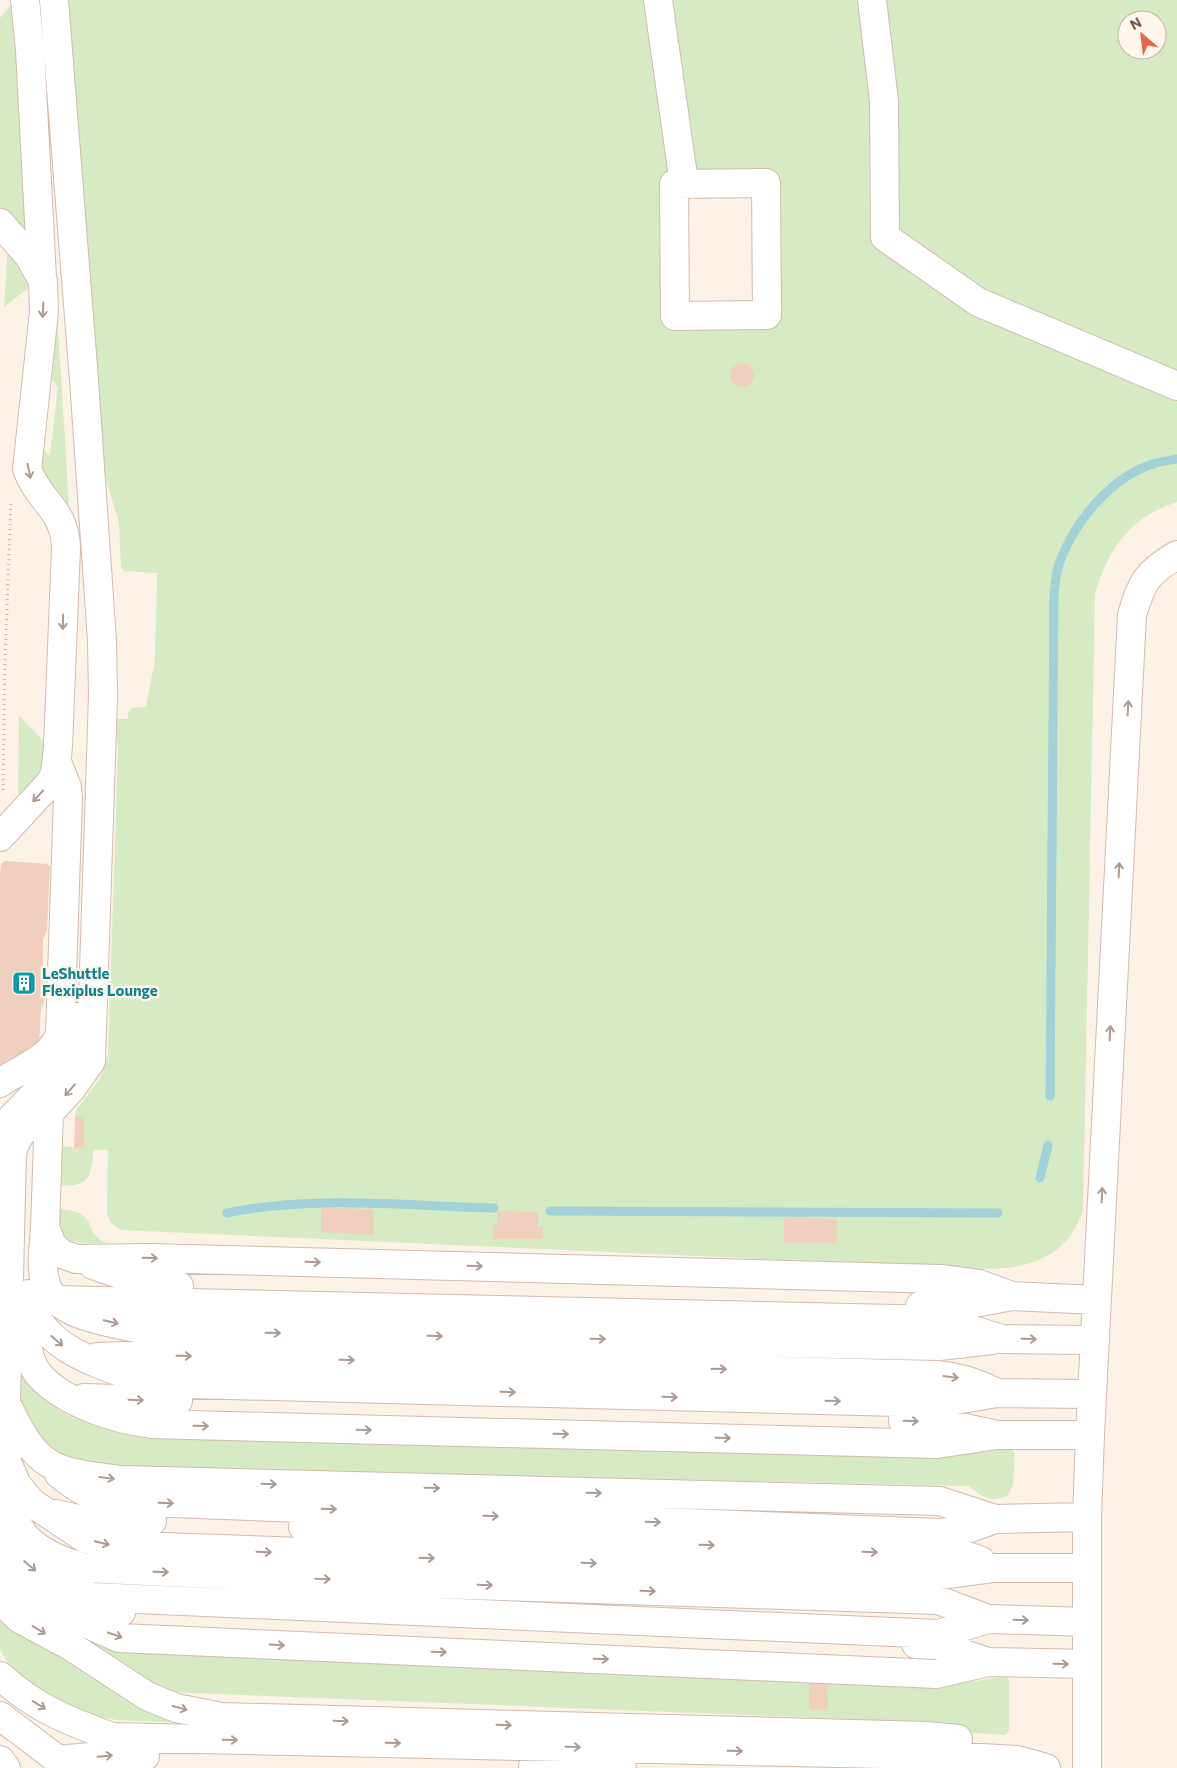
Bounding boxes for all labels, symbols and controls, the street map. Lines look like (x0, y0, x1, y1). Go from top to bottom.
north arrow (1117, 10, 1167, 60)
text: N (1127, 13, 1144, 33)
one-way arrow (39, 302, 48, 318)
one-way arrow (25, 463, 35, 479)
one-way arrow (58, 614, 68, 630)
one-way arrow (1123, 700, 1132, 716)
one-way arrow (32, 790, 44, 802)
one-way arrow (1114, 863, 1123, 879)
place label: LeShuttle Flexiplus Lounge (42, 964, 158, 999)
building icon: LeShuttle Flexiplus Lounge (11, 970, 37, 996)
one-way arrow (1106, 1025, 1115, 1041)
one-way arrow (64, 1084, 76, 1097)
one-way arrow (1097, 1187, 1106, 1203)
one-way arrow (142, 1253, 158, 1263)
one-way arrow (304, 1257, 320, 1267)
one-way arrow (467, 1262, 483, 1271)
one-way arrow (103, 1318, 119, 1327)
one-way arrow (264, 1328, 280, 1337)
one-way arrow (426, 1331, 443, 1341)
one-way arrow (589, 1334, 605, 1344)
one-way arrow (1020, 1334, 1037, 1344)
one-way arrow (51, 1336, 64, 1347)
one-way arrow (176, 1351, 192, 1361)
one-way arrow (338, 1355, 354, 1365)
one-way arrow (711, 1364, 727, 1373)
one-way arrow (943, 1372, 959, 1382)
one-way arrow (500, 1388, 516, 1397)
one-way arrow (662, 1392, 678, 1401)
one-way arrow (128, 1395, 144, 1405)
one-way arrow (824, 1396, 841, 1406)
one-way arrow (902, 1416, 918, 1426)
one-way arrow (193, 1421, 209, 1430)
one-way arrow (355, 1425, 371, 1434)
one-way arrow (553, 1430, 569, 1439)
one-way arrow (715, 1433, 731, 1443)
one-way arrow (99, 1473, 115, 1483)
one-way arrow (260, 1479, 277, 1489)
one-way arrow (423, 1484, 439, 1493)
one-way arrow (586, 1488, 602, 1497)
one-way arrow (158, 1499, 174, 1508)
one-way arrow (320, 1505, 336, 1514)
one-way arrow (483, 1511, 499, 1520)
one-way arrow (645, 1517, 661, 1526)
one-way arrow (94, 1539, 110, 1548)
one-way arrow (699, 1540, 715, 1549)
one-way arrow (256, 1547, 272, 1556)
one-way arrow (861, 1547, 877, 1556)
one-way arrow (418, 1553, 434, 1563)
one-way arrow (581, 1559, 597, 1568)
one-way arrow (23, 1561, 36, 1572)
one-way arrow (152, 1568, 168, 1577)
one-way arrow (315, 1575, 331, 1584)
one-way arrow (477, 1581, 493, 1590)
one-way arrow (639, 1586, 655, 1595)
one-way arrow (1013, 1616, 1029, 1625)
one-way arrow (31, 1625, 45, 1635)
one-way arrow (107, 1631, 122, 1640)
one-way arrow (268, 1640, 284, 1650)
one-way arrow (430, 1647, 447, 1657)
one-way arrow (593, 1654, 609, 1664)
one-way arrow (1052, 1659, 1068, 1668)
one-way arrow (31, 1701, 45, 1711)
one-way arrow (172, 1704, 188, 1713)
one-way arrow (333, 1716, 349, 1725)
one-way arrow (496, 1720, 512, 1730)
one-way arrow (222, 1735, 238, 1745)
one-way arrow (385, 1739, 401, 1748)
one-way arrow (565, 1743, 581, 1752)
one-way arrow (727, 1746, 743, 1756)
one-way arrow (97, 1751, 113, 1761)

